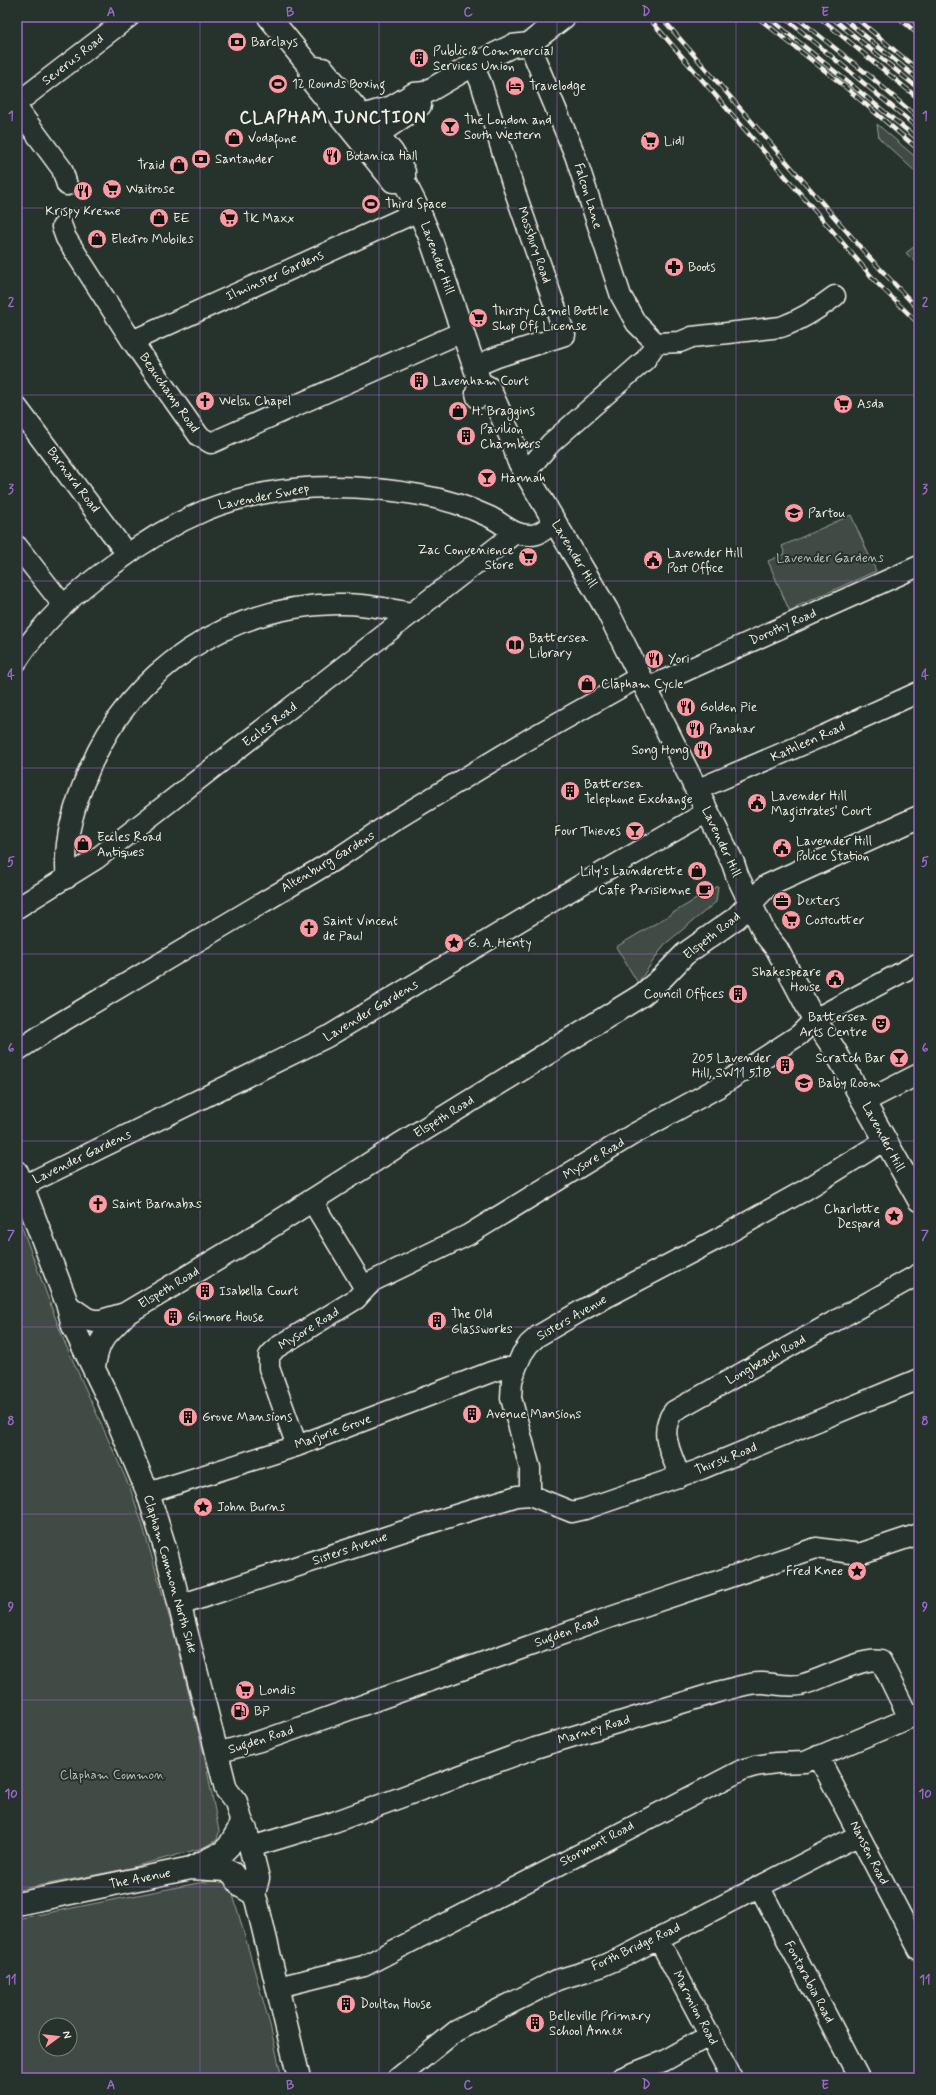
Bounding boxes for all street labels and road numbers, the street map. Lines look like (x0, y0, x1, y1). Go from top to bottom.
street label: Severus Road (39, 30, 107, 90)
street label: Falcon Lane (570, 161, 606, 231)
street label: Mossbury Road (513, 204, 555, 286)
street label: Lavender Hill (416, 219, 458, 297)
street label: Ilminster Gardens (223, 247, 327, 305)
street label: Beauchamp Road (135, 350, 203, 436)
street label: Barnard Road (43, 444, 103, 516)
street label: Lavender Sweep (217, 480, 311, 514)
street label: Lavender Hill (547, 517, 601, 591)
street label: Dorothy Road (747, 605, 819, 649)
street label: Eccles Road (239, 699, 301, 751)
street label: Kathleen Road (768, 718, 848, 766)
street label: Lavender Hill (697, 804, 745, 880)
street label: Altenburg Gardens (278, 827, 379, 898)
street label: Elspeth Road (680, 908, 744, 964)
street label: Lavender Gardens (321, 976, 422, 1046)
street label: Elspeth Road (411, 1092, 477, 1142)
street label: Lavender Hill (858, 1099, 908, 1175)
street label: Lavender Gardens (30, 1126, 134, 1188)
street label: Mysore Road (560, 1134, 628, 1184)
street label: Elspeth Road (135, 1263, 203, 1313)
street label: Sisters Avenue (534, 1291, 610, 1345)
street label: Mysore Road (275, 1304, 343, 1354)
street label: Longbeach Road (723, 1331, 809, 1390)
street label: Marjorie Grove (292, 1410, 374, 1454)
street label: Thirsk Road (692, 1439, 760, 1479)
street label: Clapham Common North Side (139, 1493, 201, 1655)
street label: Sisters Avenue (310, 1528, 390, 1570)
street label: Sugden Road (532, 1612, 602, 1653)
street label: Marney Road (556, 1711, 632, 1749)
street label: Sugden Road (226, 1721, 297, 1760)
street label: Stormont Road (557, 1817, 637, 1871)
street label: Nansen Road (846, 1818, 892, 1888)
street label: The Avenue (108, 1865, 172, 1893)
street label: Forth Bridge Road (589, 1919, 683, 1975)
street label: Fontarabia Road (780, 1938, 838, 2026)
street label: Marmion Road (668, 1968, 722, 2048)

